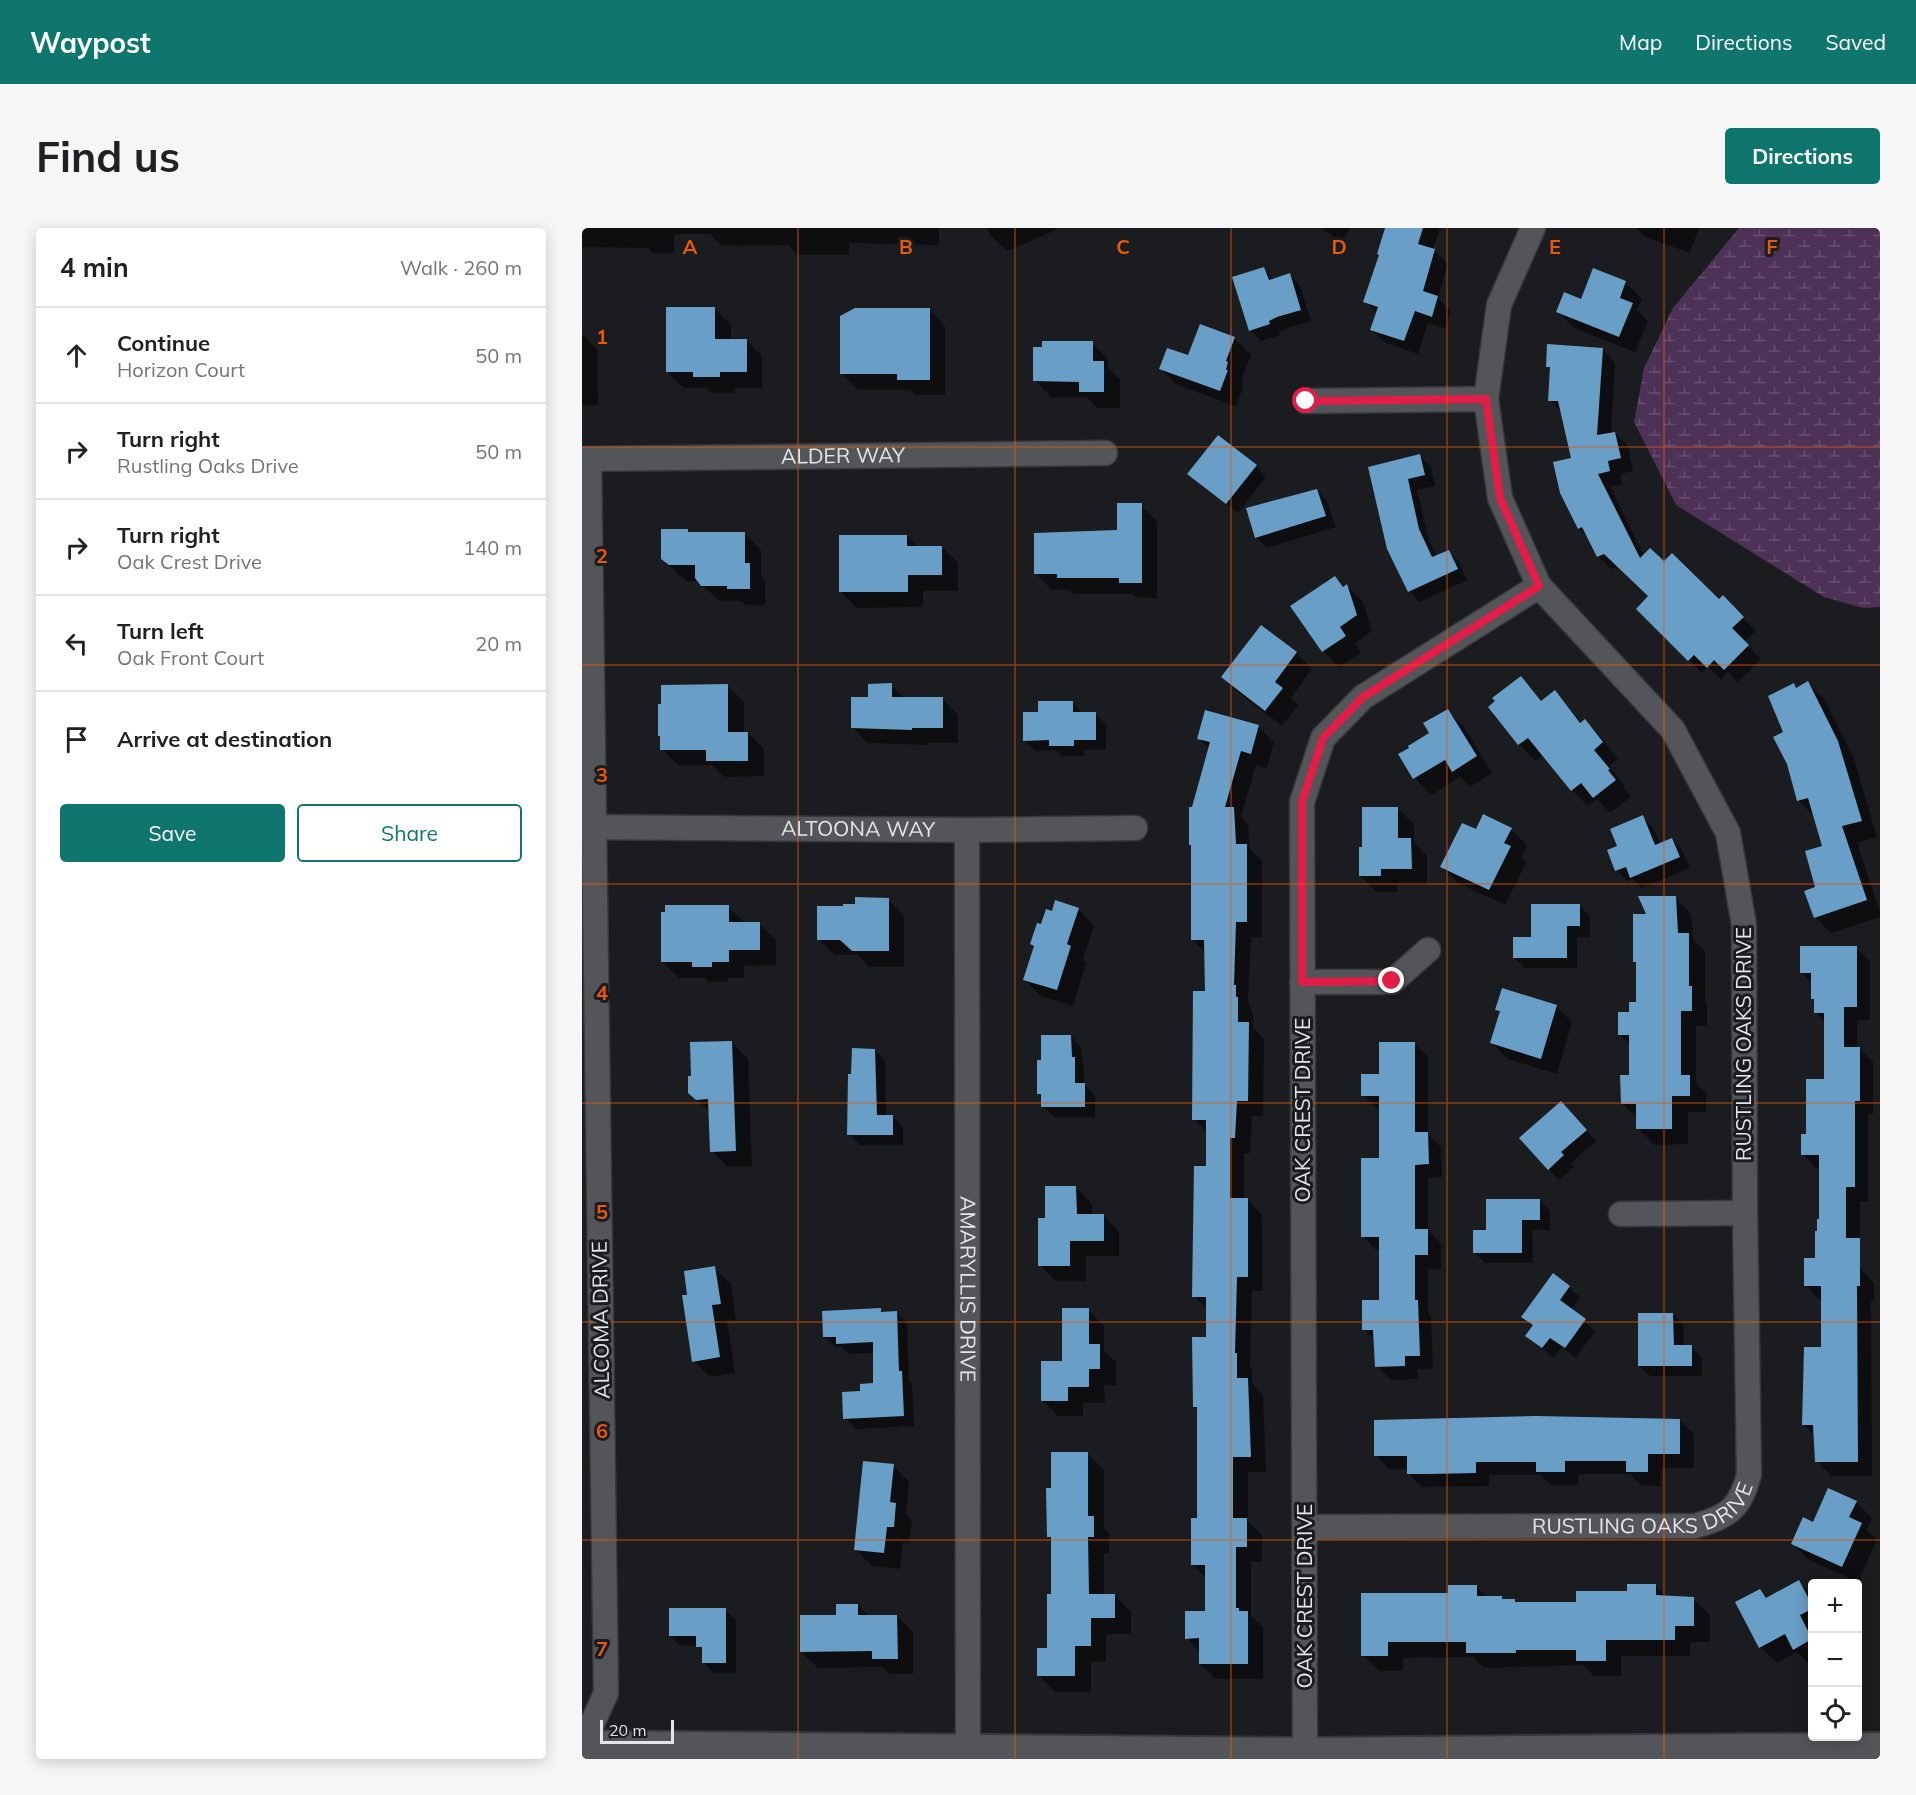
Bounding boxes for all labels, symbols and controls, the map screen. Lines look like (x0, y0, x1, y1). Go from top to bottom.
text: Waypost (30, 25, 151, 60)
text: Map (1619, 29, 1662, 55)
text: Directions (1695, 29, 1792, 55)
text: Saved (1825, 29, 1886, 55)
button: Directions (1725, 128, 1880, 184)
text: Find us (36, 130, 180, 183)
text: A (683, 234, 698, 259)
text: B (899, 234, 913, 259)
text: C (1116, 234, 1130, 259)
text: D (1331, 234, 1347, 259)
text: E (1549, 234, 1561, 259)
text: F (1766, 234, 1778, 259)
text: 4 min (60, 251, 129, 284)
text: Walk · 260 m (400, 255, 522, 280)
text: 1 (596, 324, 608, 349)
text: Continue (117, 329, 210, 357)
icon: ahead (60, 339, 93, 372)
text: 50 m (475, 343, 522, 368)
text: Horizon Court (117, 357, 245, 382)
route start (1292, 387, 1318, 413)
text: Turn right (117, 425, 220, 453)
icon: right (60, 435, 93, 468)
text: 50 m (475, 439, 522, 464)
street label: ALDER WAY (781, 441, 905, 469)
text: Rustling Oaks Drive (117, 453, 299, 478)
text: Turn right (117, 521, 220, 549)
icon: right (60, 531, 93, 564)
text: 140 m (463, 535, 522, 560)
text: 2 (596, 543, 608, 568)
text: Oak Crest Drive (117, 549, 262, 574)
text: Turn left (117, 617, 204, 645)
icon: left (60, 627, 93, 660)
text: 20 m (475, 631, 522, 656)
text: Oak Front Court (117, 645, 264, 670)
icon: arrive (60, 723, 93, 756)
text: Arrive at destination (117, 725, 332, 753)
text: 3 (596, 762, 608, 787)
button: Save (60, 804, 285, 862)
button: Share (297, 804, 522, 862)
street label: ALTOONA WAY (781, 815, 935, 842)
street label: RUSTLING OAKS DRIVE (1730, 927, 1756, 1161)
route end (1378, 967, 1404, 993)
text: 4 (596, 980, 608, 1005)
street label: OAK CREST DRIVE (1289, 1018, 1315, 1202)
street label: AMARYLLIS DRIVE (955, 1196, 982, 1382)
text: 5 (596, 1199, 608, 1224)
street label: ALCOMA DRIVE (586, 1241, 614, 1399)
text: 6 (596, 1418, 608, 1443)
street label: RUSTLING OAKS DRIVE (1532, 1478, 1758, 1538)
street label: OAK CREST DRIVE (1291, 1504, 1317, 1688)
map controls (1808, 1579, 1862, 1741)
button: + (1808, 1579, 1862, 1633)
button: − (1808, 1633, 1862, 1687)
text: 7 (596, 1636, 608, 1661)
button: locate (1808, 1687, 1862, 1741)
scale bar (600, 1717, 674, 1744)
text: 20 m (609, 1720, 646, 1740)

